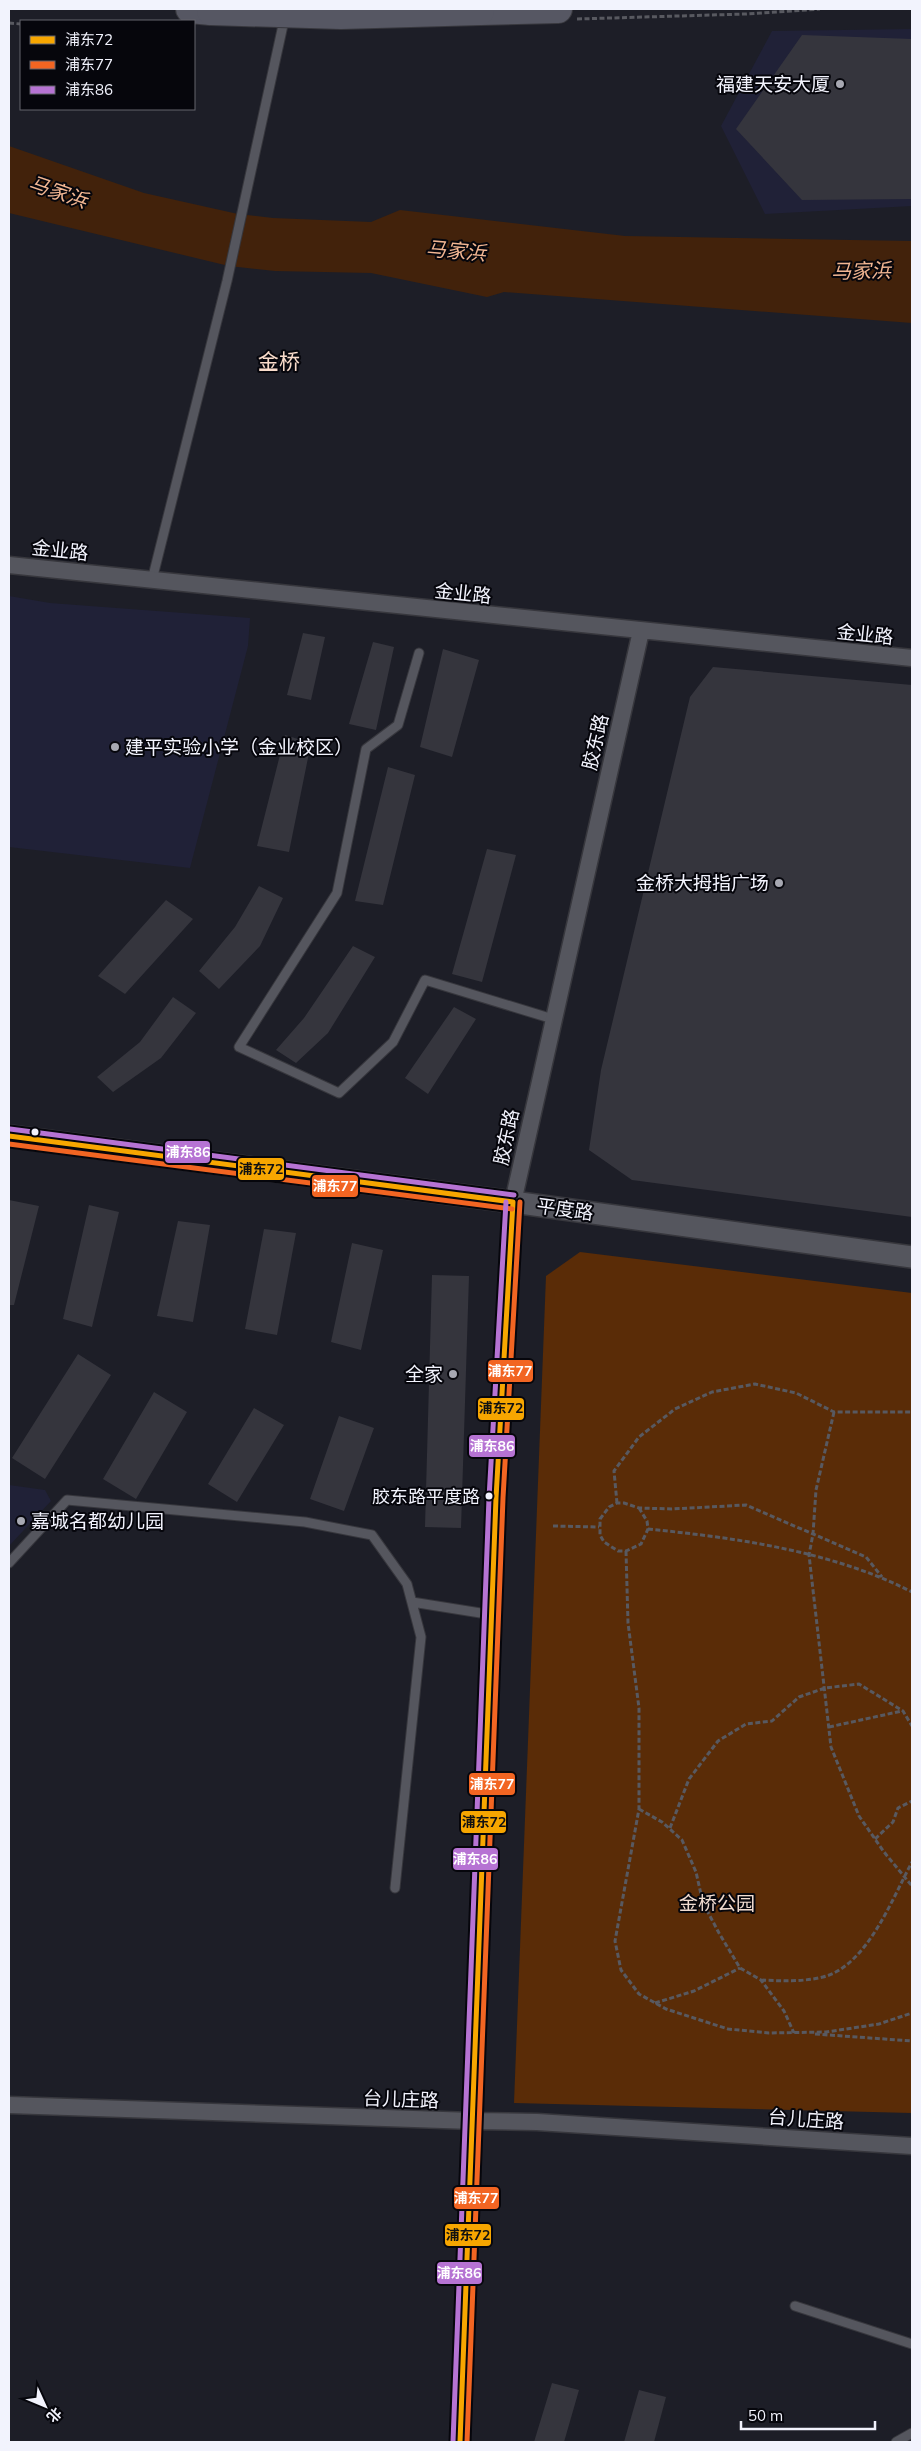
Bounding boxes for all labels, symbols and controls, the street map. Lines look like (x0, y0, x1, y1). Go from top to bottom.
legend (20, 20, 195, 110)
text: 浦东72 (65, 30, 113, 49)
text: 浦东77 (65, 55, 113, 74)
place label: 福建天安大厦 (716, 72, 830, 96)
marker: 福建天安大厦 (834, 78, 846, 90)
text: 浦东86 (65, 80, 113, 99)
water label: 马家浜 (26, 170, 92, 214)
water label: 马家浜 (425, 235, 489, 266)
water label: 马家浜 (831, 257, 893, 284)
district label: 金桥 (258, 348, 300, 374)
street label: 金业路 (30, 535, 90, 565)
street label: 金业路 (433, 578, 493, 608)
street label: 金业路 (835, 619, 895, 649)
street label: 胶东路 (577, 712, 613, 772)
place label: 建平实验小学（金业校区） (125, 735, 353, 759)
marker: 建平实验小学（金业校区） (109, 741, 121, 753)
place label: 金桥大拇指广场 (636, 871, 769, 895)
marker: 金桥大拇指广场 (773, 877, 785, 889)
street label: 胶东路 (488, 1107, 524, 1167)
unlabelled marker (30, 1127, 40, 1137)
line badge: 浦东86 (164, 1140, 211, 1164)
text: 浦东86 (166, 1143, 210, 1161)
line badge: 浦东72 (237, 1157, 285, 1181)
text: 浦东72 (239, 1160, 283, 1178)
line badge: 浦东77 (311, 1174, 359, 1198)
text: 浦东77 (313, 1177, 357, 1195)
street label: 平度路 (535, 1193, 595, 1225)
line badge: 浦东77 (487, 1359, 534, 1383)
place label: 全家 (405, 1362, 443, 1386)
text: 浦东77 (488, 1362, 532, 1380)
marker: 全家 (447, 1368, 459, 1380)
line badge: 浦东72 (477, 1397, 525, 1421)
text: 浦东72 (479, 1399, 523, 1417)
line badge: 浦东86 (468, 1434, 516, 1458)
text: 浦东86 (470, 1437, 514, 1455)
place label: 胶东路平度路 (372, 1485, 480, 1508)
marker: 胶东路平度路 (484, 1491, 494, 1501)
place label: 嘉城名都幼儿园 (31, 1509, 164, 1533)
marker: 嘉城名都幼儿园 (15, 1515, 27, 1527)
line badge: 浦东77 (468, 1772, 516, 1796)
text: 浦东77 (470, 1775, 514, 1793)
line badge: 浦东72 (460, 1810, 507, 1834)
text: 浦东72 (462, 1813, 506, 1831)
line badge: 浦东86 (452, 1847, 499, 1871)
text: 浦东86 (453, 1850, 497, 1868)
park label: 金桥公园 (679, 1891, 755, 1915)
street label: 台儿庄路 (363, 2086, 439, 2112)
street label: 台儿庄路 (767, 2104, 845, 2134)
line badge: 浦东77 (453, 2186, 500, 2210)
text: 浦东77 (454, 2189, 498, 2207)
line badge: 浦东72 (444, 2223, 492, 2247)
text: 浦东72 (446, 2226, 490, 2244)
line badge: 浦东86 (436, 2261, 483, 2285)
text: 浦东86 (437, 2264, 481, 2282)
north arrow (20, 2381, 70, 2431)
scale bar (741, 2398, 875, 2430)
text: 北 (43, 2404, 66, 2426)
text: 50 m (748, 2406, 783, 2425)

